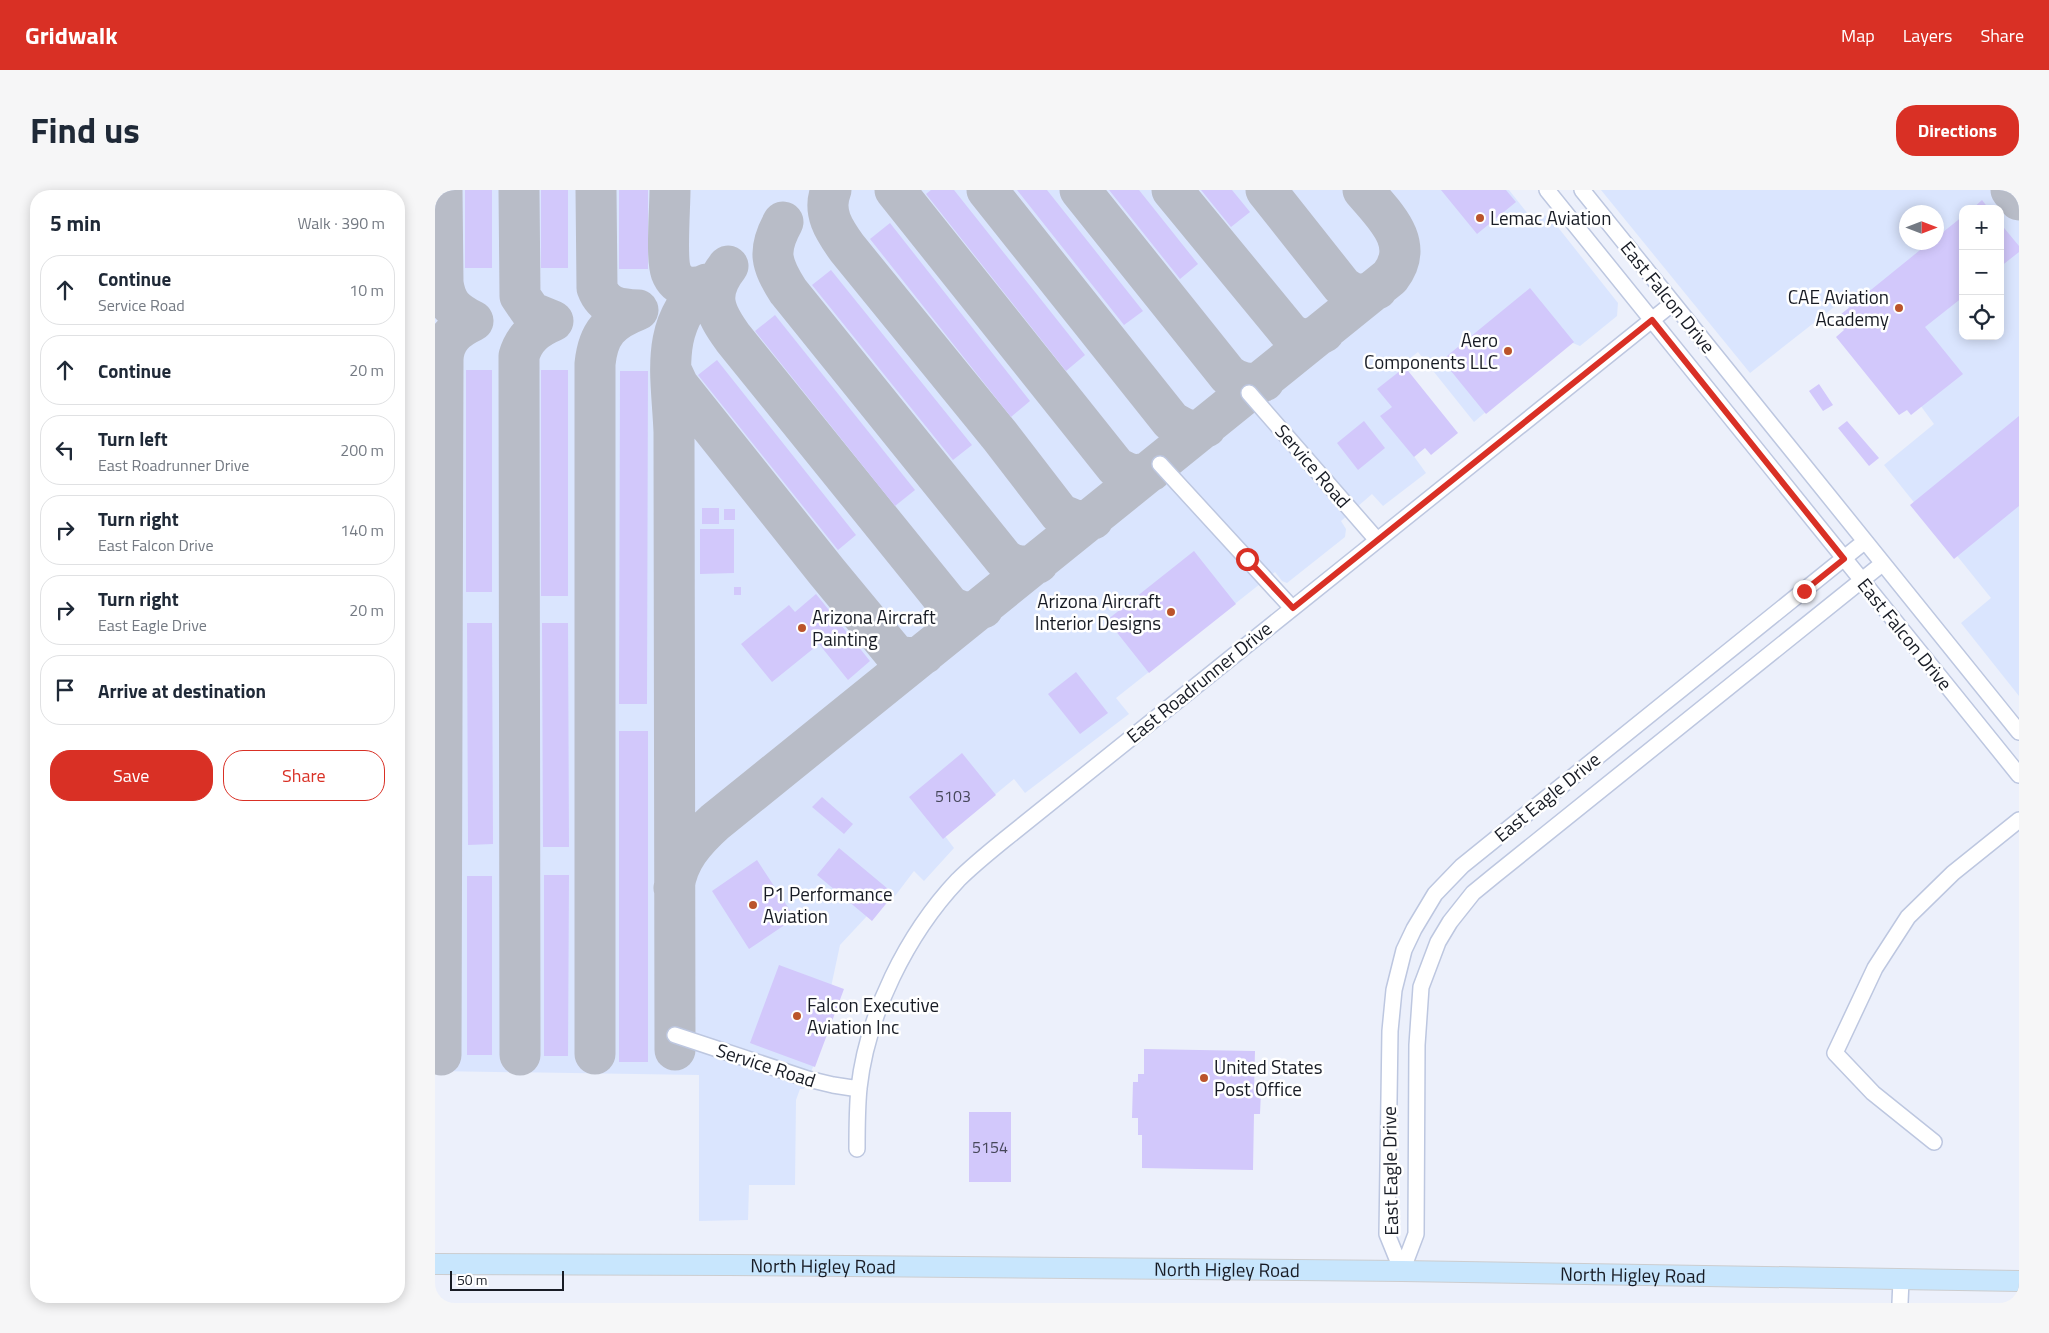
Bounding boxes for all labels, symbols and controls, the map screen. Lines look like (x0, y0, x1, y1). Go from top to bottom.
text: Gridwalk (25, 17, 118, 53)
text: Map (1841, 22, 1875, 49)
text: Layers (1903, 22, 1952, 49)
text: Share (1980, 22, 2024, 49)
text: Find us (30, 103, 140, 157)
button: Directions (1896, 105, 2019, 156)
place label: Lemac Aviation (1490, 203, 1611, 232)
north arrow (1899, 205, 1944, 250)
map controls (1959, 205, 2004, 340)
button: + (1959, 205, 2004, 250)
text: 5 min (50, 207, 101, 239)
text: Walk · 390 m (297, 211, 385, 235)
marker: Lemac Aviation (1474, 212, 1486, 224)
street label: East Falcon Drive (1614, 234, 1723, 359)
button: − (1959, 250, 2004, 295)
text: Continue (98, 264, 171, 293)
icon: ahead (51, 276, 79, 304)
text: 10 m (349, 278, 384, 302)
place label: CAE Aviation Academy (1788, 282, 1889, 333)
text: Service Road (98, 293, 185, 317)
button: locate (1959, 295, 2004, 340)
marker: CAE Aviation Academy (1893, 302, 1905, 314)
place label: Aero Components LLC (1364, 325, 1498, 376)
marker: Aero Components LLC (1502, 345, 1514, 357)
icon: ahead (51, 356, 79, 384)
text: Continue (98, 356, 171, 385)
text: 20 m (349, 358, 384, 382)
street label: Service Road (1269, 417, 1358, 514)
text: Turn left (98, 424, 168, 453)
icon: left (51, 436, 79, 464)
text: 200 m (340, 438, 384, 462)
text: East Roadrunner Drive (98, 453, 249, 477)
text: Turn right (98, 504, 179, 533)
icon: right (51, 516, 79, 544)
text: 140 m (340, 518, 384, 542)
text: East Falcon Drive (98, 533, 213, 557)
route start (1236, 548, 1259, 571)
street label: East Falcon Drive (1851, 571, 1960, 696)
route end (1793, 580, 1816, 603)
text: Turn right (98, 584, 179, 613)
place label: Arizona Aircraft Interior Designs (1035, 586, 1161, 637)
icon: right (51, 596, 79, 624)
text: 20 m (349, 598, 384, 622)
place label: Arizona Aircraft Painting (812, 602, 936, 653)
marker: Arizona Aircraft Interior Designs (1165, 606, 1177, 618)
text: East Eagle Drive (98, 613, 207, 637)
street label: East Roadrunner Drive (1120, 614, 1278, 749)
marker: Arizona Aircraft Painting (796, 622, 808, 634)
icon: arrive (51, 676, 79, 704)
text: Arrive at destination (98, 676, 266, 705)
street label: East Eagle Drive (1487, 745, 1606, 849)
button: Save (50, 750, 213, 801)
button: Share (223, 750, 385, 801)
house number: 5103 (935, 784, 971, 808)
place label: P1 Performance Aviation (763, 879, 893, 930)
marker: P1 Performance Aviation (747, 899, 759, 911)
place label: Falcon Executive Aviation Inc (807, 990, 939, 1041)
marker: Falcon Executive Aviation Inc (791, 1010, 803, 1022)
street label: Service Road (713, 1035, 820, 1094)
place label: United States Post Office (1214, 1052, 1323, 1103)
marker: United States Post Office (1198, 1072, 1210, 1084)
street label: East Eagle Drive (1374, 1106, 1405, 1236)
house number: 5154 (972, 1135, 1008, 1159)
street label: North Higley Road (750, 1250, 896, 1280)
street label: North Higley Road (1154, 1254, 1300, 1284)
street label: North Higley Road (1560, 1259, 1706, 1290)
scale bar (450, 1268, 564, 1291)
text: 50 m (457, 1269, 487, 1290)

